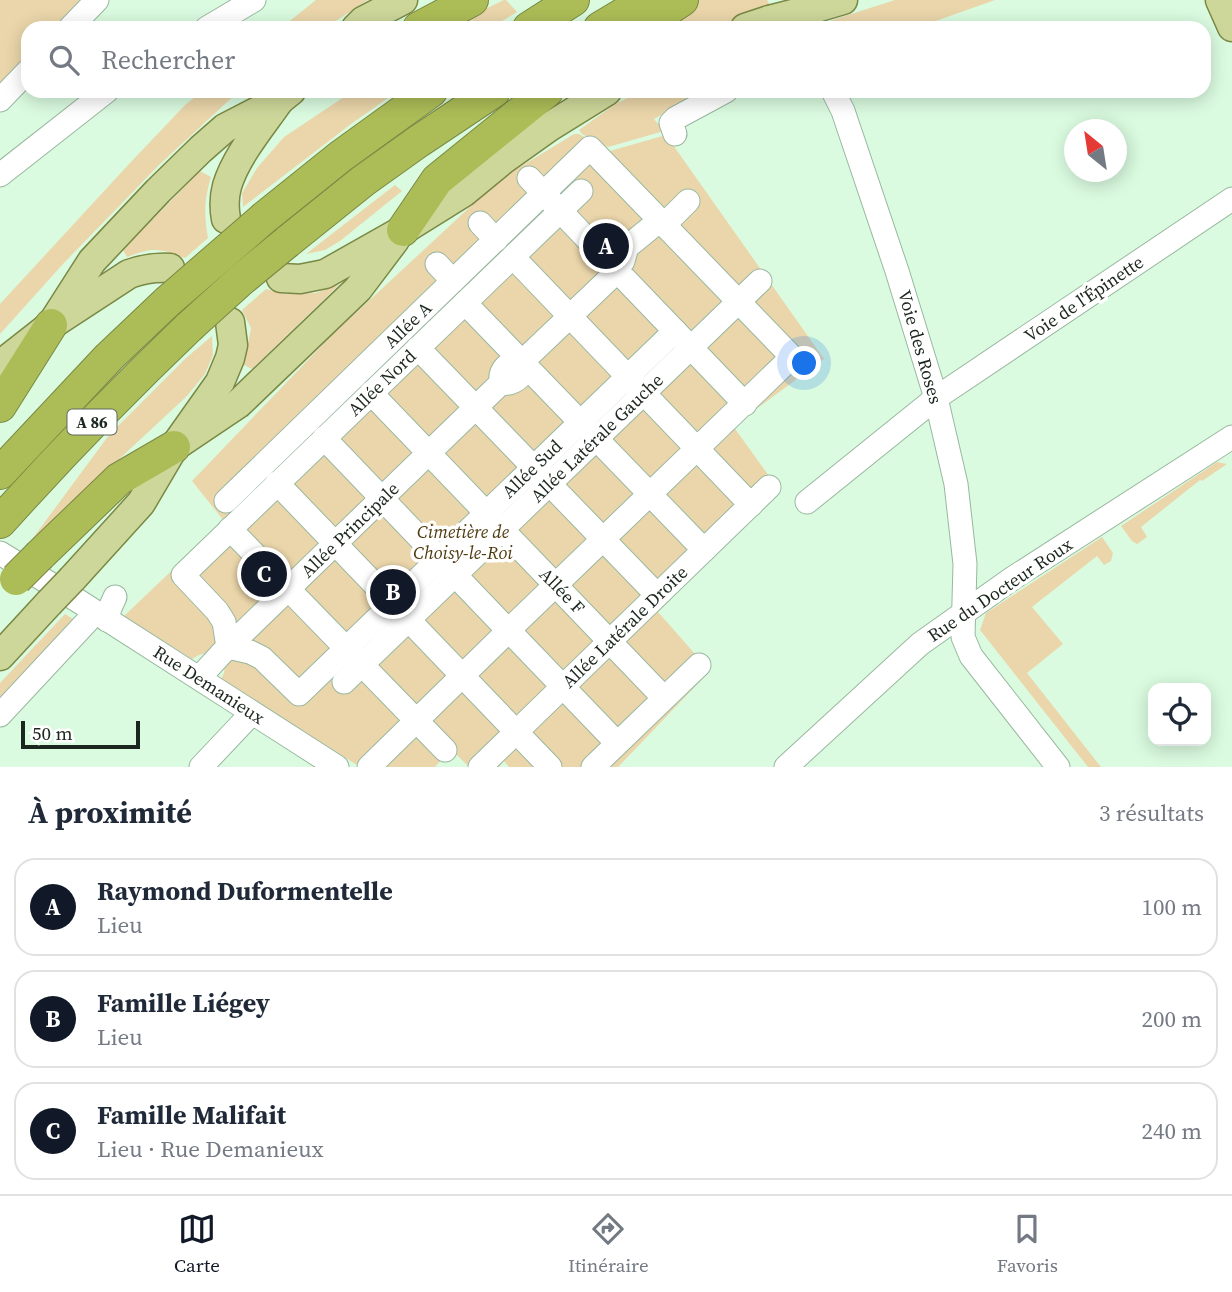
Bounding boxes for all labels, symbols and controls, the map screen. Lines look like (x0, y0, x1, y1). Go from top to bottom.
search box (21, 21, 1211, 98)
icon: search (45, 41, 83, 79)
text: Rechercher (101, 42, 235, 78)
north arrow (1064, 119, 1127, 182)
pin: A (583, 220, 629, 272)
street label: Voie de l'Épinette (1019, 249, 1148, 348)
street label: Voie des Roses (892, 287, 949, 407)
street label: Allée A (378, 296, 437, 353)
street label: Allée Nord (342, 344, 421, 421)
your location (787, 346, 821, 380)
street label: Allée Latérale Gauche (525, 368, 669, 508)
road number: A 86 (68, 410, 116, 434)
street label: Allée Sud (496, 434, 567, 504)
street label: Allée Principale (295, 476, 404, 583)
park label: Cimetière de Choisy-le-Roi (413, 519, 513, 565)
street label: Rue du Docteur Roux (922, 531, 1078, 647)
pin: C (241, 548, 287, 600)
street label: Allée Latérale Droite (556, 560, 693, 693)
street label: Allée F (534, 562, 591, 619)
pin: B (370, 566, 416, 618)
street label: Rue Demanieux (149, 639, 270, 730)
map controls (1148, 683, 1211, 746)
button: locate (1148, 683, 1211, 746)
scale bar (21, 718, 140, 750)
text: 50 m (32, 720, 73, 746)
text: À proximité (28, 792, 192, 833)
text: 3 résultats (1099, 797, 1204, 829)
text: Raymond Duformentelle (97, 873, 393, 909)
text: A (45, 891, 61, 923)
text: 100 m (1141, 891, 1202, 923)
text: Lieu (97, 909, 143, 941)
text: Famille Liégey (97, 985, 270, 1021)
text: B (46, 1003, 60, 1035)
text: 200 m (1141, 1003, 1202, 1035)
text: Lieu (97, 1021, 143, 1053)
text: Famille Malifait (97, 1097, 286, 1133)
text: C (46, 1115, 60, 1147)
text: 240 m (1141, 1115, 1202, 1147)
text: Lieu · Rue Demanieux (97, 1133, 324, 1165)
tab: Carte (174, 1210, 220, 1278)
tab: Itinéraire (568, 1210, 649, 1278)
tab: Favoris (997, 1210, 1058, 1278)

